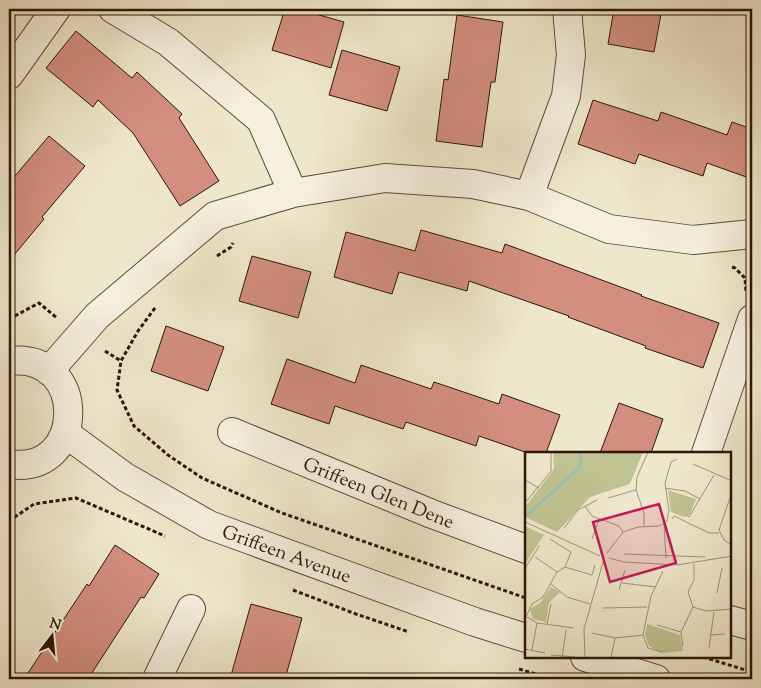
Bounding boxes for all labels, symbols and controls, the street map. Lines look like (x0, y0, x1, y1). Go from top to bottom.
street label: Griffeen Glen Dene (298, 452, 458, 537)
inset map (525, 452, 731, 658)
street label: Griffeen Avenue (218, 519, 355, 591)
north arrow (28, 610, 78, 660)
text: N (47, 614, 63, 637)

